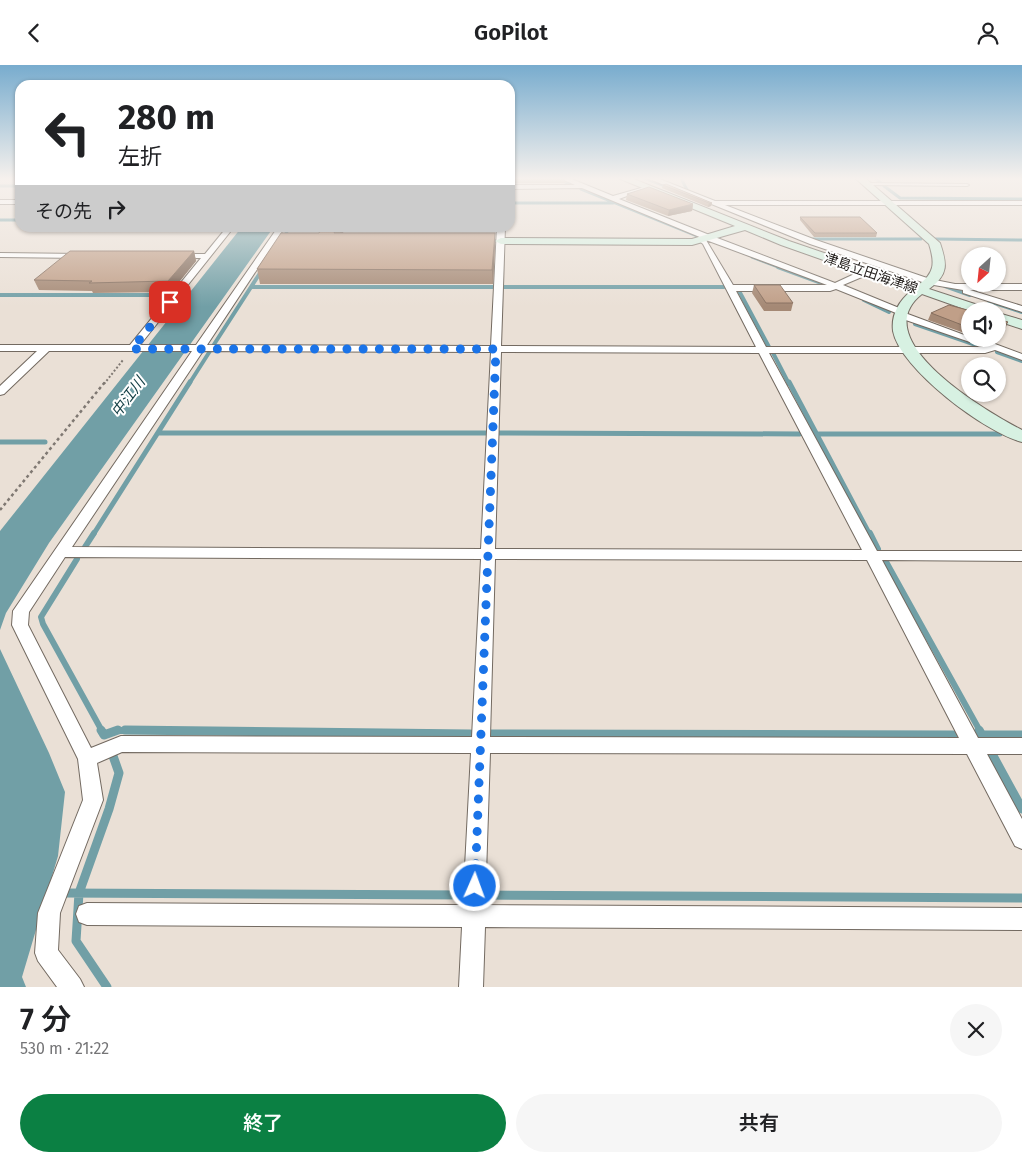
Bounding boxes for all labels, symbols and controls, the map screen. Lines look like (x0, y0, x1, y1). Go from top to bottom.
icon: back (20, 19, 48, 47)
text: GoPilot (474, 19, 548, 46)
icon: person (974, 19, 1002, 47)
text: 280 m (118, 96, 215, 138)
icon: left (35, 100, 100, 165)
text: 左折 (118, 143, 162, 170)
icon: right (102, 195, 130, 223)
text: その先 (35, 200, 92, 223)
north arrow (961, 247, 1006, 293)
map controls (961, 247, 1006, 402)
street label: 津島立田海津線 (822, 249, 920, 297)
pin (149, 281, 191, 323)
icon: arrive (156, 288, 184, 316)
button: sound (961, 302, 1006, 347)
button: search (961, 357, 1006, 402)
water label: 中江川 (107, 372, 150, 420)
position arrow (448, 859, 500, 911)
text: 7 分 (20, 1002, 71, 1038)
button: close (950, 1004, 1002, 1056)
text: 530 m · 21:22 (20, 1039, 109, 1058)
button: 終了 (20, 1094, 506, 1152)
button: 共有 (516, 1094, 1002, 1152)

